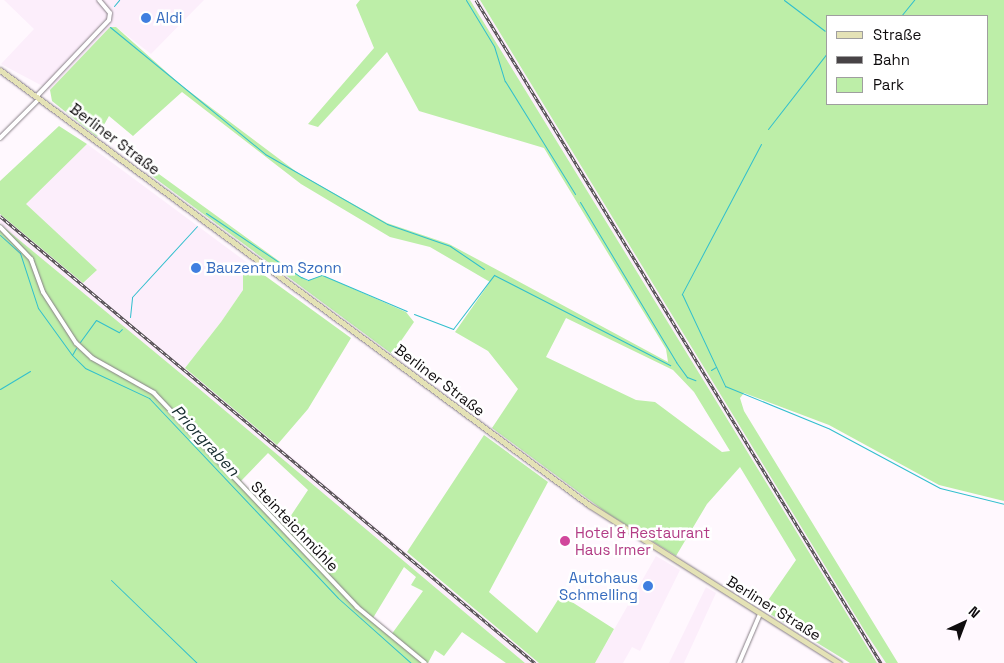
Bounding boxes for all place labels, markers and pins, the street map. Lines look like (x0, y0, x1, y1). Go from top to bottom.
place label: Aldi (156, 9, 182, 27)
marker: Aldi (140, 12, 152, 24)
place label: Bauzentrum Szonn (206, 259, 342, 277)
marker: Bauzentrum Szonn (190, 262, 202, 274)
place label: Hotel & Restaurant Haus Irmer (575, 523, 710, 558)
marker: Hotel & Restaurant Haus Irmer (559, 535, 571, 547)
place label: Autohaus Schmelling (559, 568, 638, 603)
marker: Autohaus Schmelling (642, 580, 654, 592)

